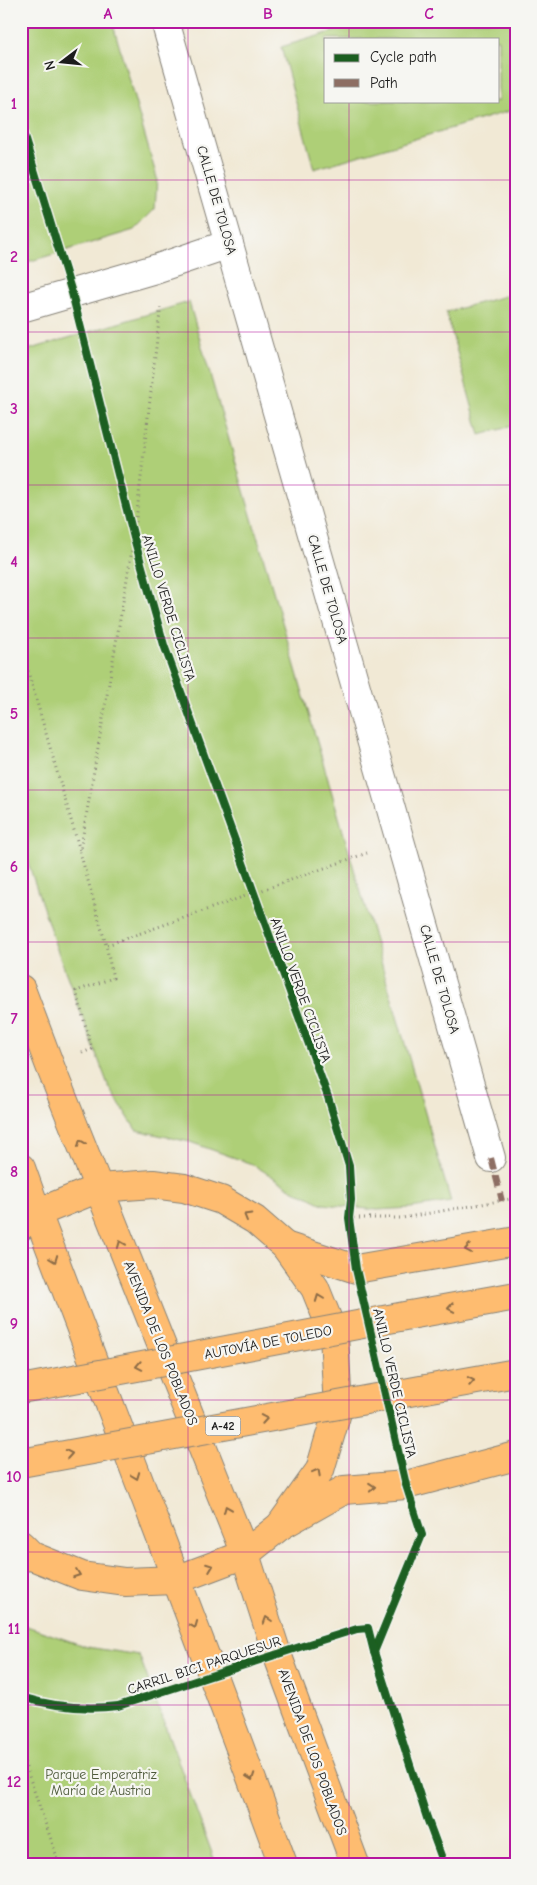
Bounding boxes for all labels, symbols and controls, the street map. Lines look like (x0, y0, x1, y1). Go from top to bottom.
text: A (104, 5, 113, 23)
text: B (263, 5, 273, 23)
text: C (424, 5, 434, 23)
north arrow (38, 38, 88, 88)
legend (324, 38, 500, 102)
text: Cycle path (370, 48, 437, 66)
text: N (41, 59, 59, 72)
text: Path (370, 74, 398, 92)
text: 1 (11, 95, 17, 113)
street label: CALLE DE TOLOSA (193, 144, 240, 257)
text: 2 (10, 248, 18, 266)
text: 3 (10, 400, 18, 418)
street label: ANILLO VERDE CICLISTA (138, 532, 199, 684)
street label: CALLE DE TOLOSA (304, 533, 351, 646)
text: 4 (10, 553, 18, 571)
text: 5 (10, 705, 18, 723)
text: 6 (10, 858, 18, 876)
street label: ANILLO VERDE CICLISTA (266, 915, 335, 1065)
street label: CALLE DE TOLOSA (416, 923, 463, 1036)
text: 7 (10, 1010, 18, 1028)
one-way arrow (77, 1139, 87, 1148)
text: 8 (10, 1163, 18, 1181)
one-way arrow (243, 1212, 252, 1222)
one-way arrow (117, 1240, 128, 1249)
one-way arrow (463, 1244, 472, 1254)
one-way arrow (48, 1254, 58, 1262)
street label: AVENIDA DE LOS POBLADOS (120, 1258, 201, 1428)
one-way arrow (315, 1294, 326, 1303)
one-way arrow (446, 1302, 455, 1313)
street label: ANILLO VERDE CICLISTA (369, 1307, 420, 1460)
text: 9 (10, 1315, 18, 1333)
street label: AUTOVÍA DE TOLEDO (203, 1322, 333, 1363)
one-way arrow (134, 1361, 143, 1371)
one-way arrow (466, 1377, 475, 1387)
one-way arrow (259, 1414, 268, 1424)
road number: A-42 (206, 1416, 240, 1435)
one-way arrow (65, 1450, 74, 1460)
text: 10 (6, 1468, 22, 1486)
one-way arrow (311, 1468, 321, 1477)
one-way arrow (130, 1471, 140, 1480)
one-way arrow (368, 1482, 376, 1493)
one-way arrow (223, 1505, 233, 1513)
one-way arrow (205, 1563, 214, 1573)
one-way arrow (72, 1568, 81, 1578)
one-way arrow (262, 1617, 272, 1625)
text: 11 (8, 1620, 20, 1638)
one-way arrow (187, 1620, 198, 1629)
street label: CARRIL BICI PARQUESUR (125, 1633, 283, 1698)
street label: AVENIDA DE LOS POBLADOS (274, 1667, 351, 1838)
park label: Parque Emperatriz María de Austria (45, 1766, 157, 1799)
one-way arrow (245, 1772, 255, 1781)
text: 12 (7, 1773, 21, 1791)

